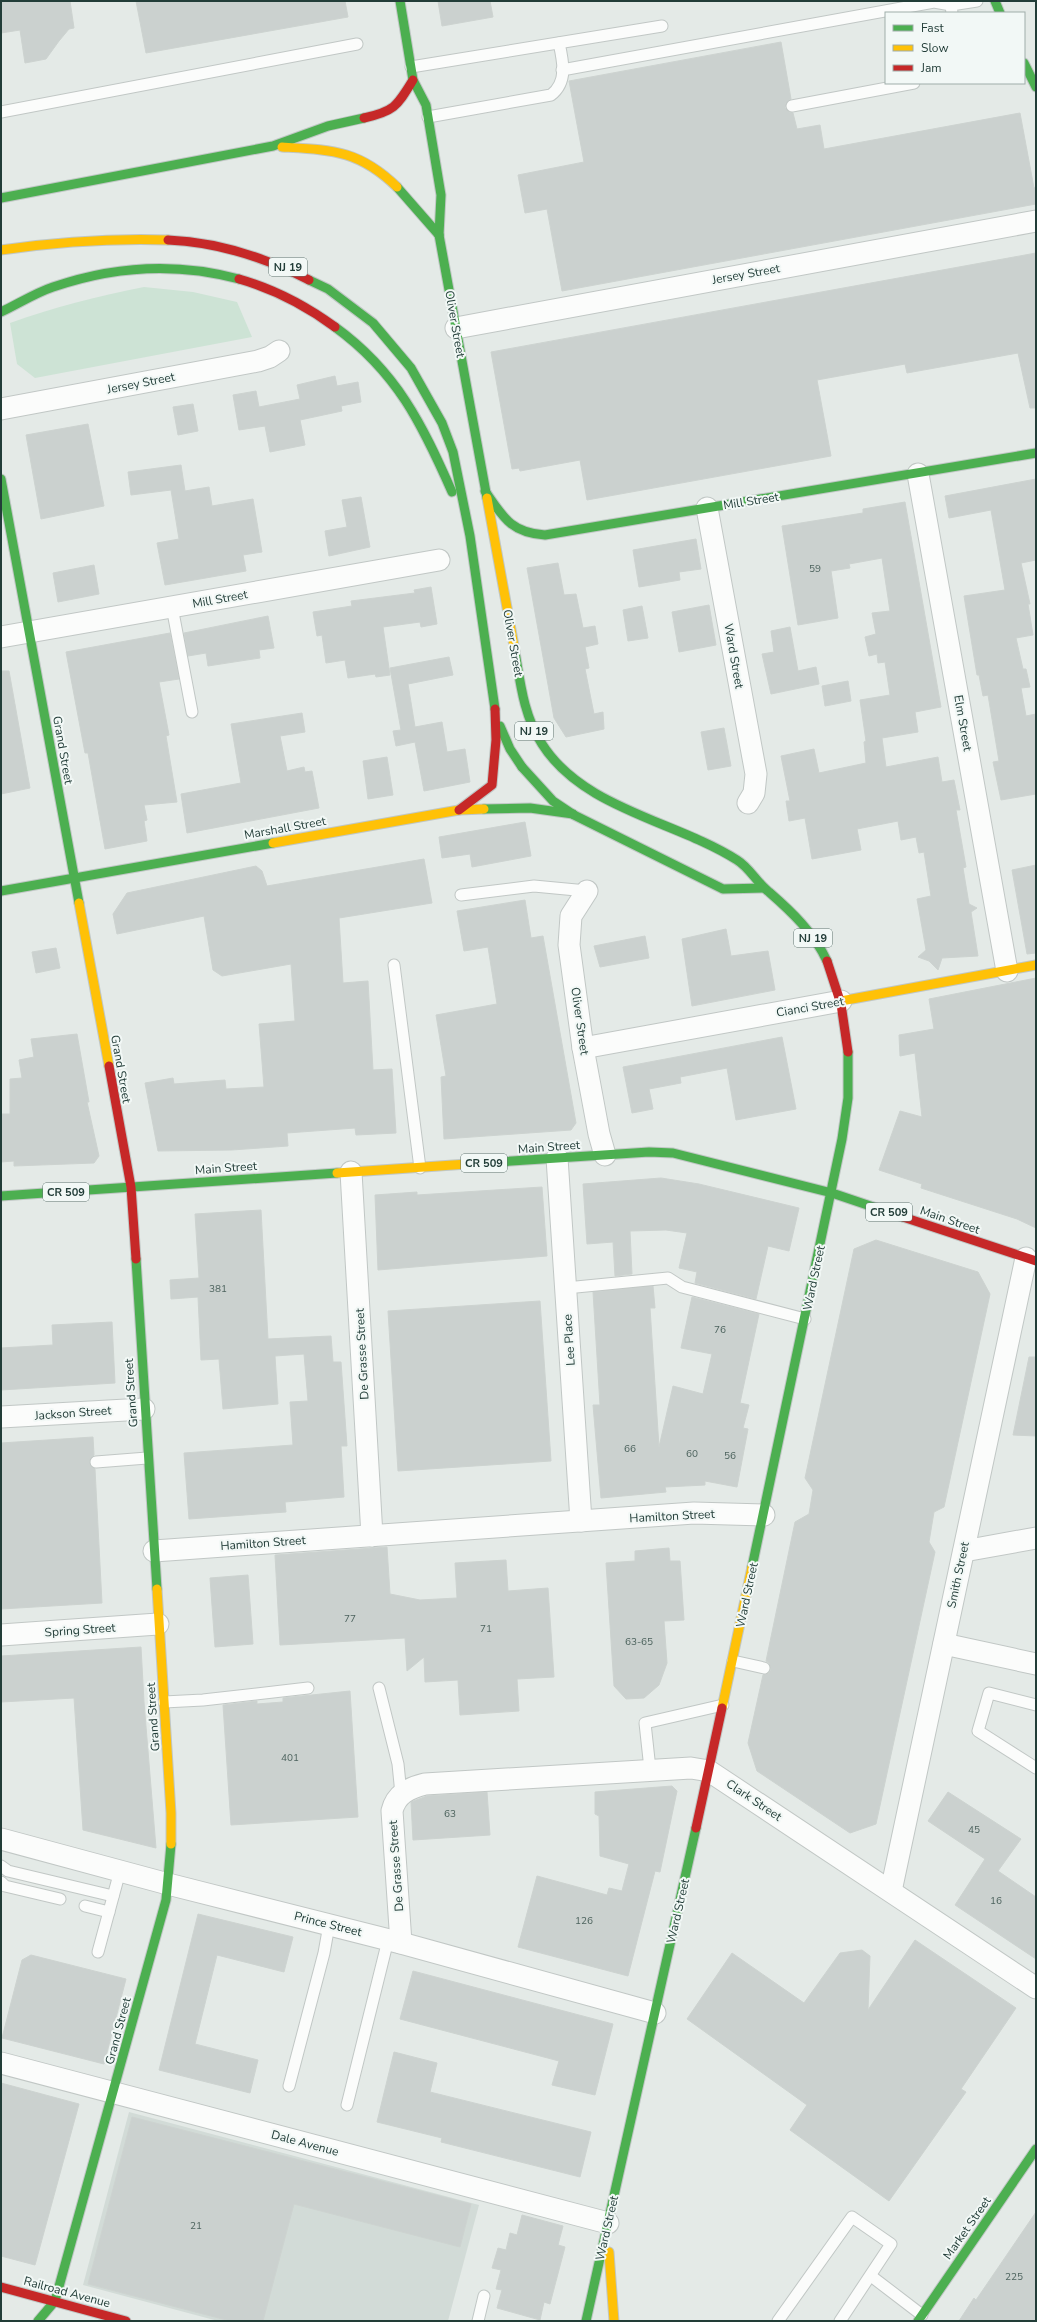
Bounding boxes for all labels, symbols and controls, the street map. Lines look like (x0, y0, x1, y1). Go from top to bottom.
legend (885, 12, 1025, 84)
text: Fast (921, 20, 944, 36)
text: Slow (921, 40, 949, 56)
text: Jam (920, 60, 942, 76)
road number: NJ 19 (269, 258, 307, 276)
street label: Jersey Street (710, 260, 782, 288)
street label: Oliver Street (441, 289, 469, 360)
street label: Jersey Street (105, 368, 177, 398)
street label: Mill Street (722, 489, 781, 513)
house number: 59 (809, 562, 821, 576)
street label: Mill Street (191, 586, 250, 612)
street label: Oliver Street (499, 608, 527, 679)
street label: Ward Street (720, 622, 748, 691)
street label: Elm Street (950, 694, 976, 753)
street label: Grand Street (49, 715, 77, 786)
road number: NJ 19 (515, 722, 553, 740)
street label: Marshall Street (243, 813, 328, 843)
road number: NJ 19 (794, 929, 832, 947)
street label: Oliver Street (567, 986, 593, 1057)
street label: Cianci Street (775, 993, 846, 1021)
street label: Grand Street (107, 1034, 135, 1105)
street label: Main Street (517, 1137, 581, 1157)
road number: CR 509 (461, 1154, 507, 1172)
street label: Main Street (194, 1158, 258, 1178)
road number: CR 509 (43, 1183, 89, 1201)
street label: Main Street (918, 1202, 983, 1238)
road number: CR 509 (866, 1203, 912, 1221)
street label: Ward Street (799, 1243, 829, 1312)
house number: 381 (209, 1282, 227, 1296)
street label: De Grasse Street (352, 1307, 372, 1400)
street label: Lee Place (559, 1314, 579, 1366)
house number: 76 (714, 1323, 726, 1337)
street label: Grand Street (121, 1357, 141, 1428)
street label: Jackson Street (33, 1402, 113, 1424)
house number: 66 (624, 1442, 636, 1456)
house number: 60 (686, 1447, 698, 1461)
house number: 56 (724, 1449, 736, 1463)
street label: Hamilton Street (629, 1506, 716, 1526)
street label: Hamilton Street (220, 1532, 307, 1554)
street label: Smith Street (943, 1540, 973, 1610)
street label: Ward Street (732, 1560, 762, 1629)
house number: 77 (344, 1612, 356, 1626)
street label: Spring Street (44, 1619, 117, 1640)
house number: 71 (480, 1622, 492, 1636)
house number: 63-65 (625, 1635, 653, 1649)
street label: Grand Street (143, 1681, 163, 1752)
house number: 401 (281, 1751, 299, 1765)
street label: Clark Street (723, 1775, 786, 1825)
house number: 63 (444, 1807, 456, 1821)
street label: De Grasse Street (385, 1819, 407, 1912)
house number: 45 (968, 1823, 980, 1837)
street label: Ward Street (663, 1876, 693, 1945)
house number: 16 (990, 1894, 1002, 1908)
street label: Prince Street (293, 1908, 364, 1940)
house number: 126 (575, 1914, 593, 1928)
street label: Grand Street (101, 1995, 135, 2066)
street label: Dale Avenue (270, 2126, 340, 2160)
street label: Ward Street (592, 2193, 622, 2262)
street label: Market Street (939, 2193, 995, 2263)
house number: 21 (190, 2219, 202, 2233)
house number: 225 (1005, 2270, 1023, 2284)
street label: Railroad Avenue (22, 2273, 112, 2311)

